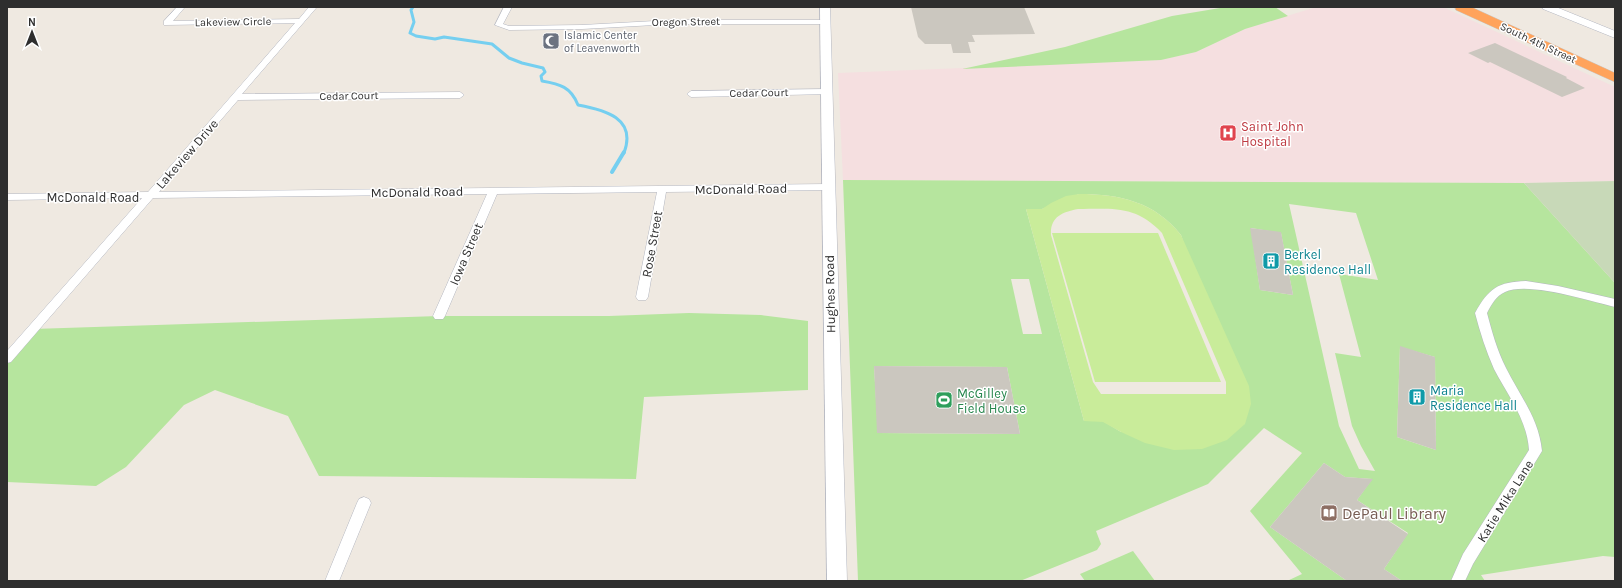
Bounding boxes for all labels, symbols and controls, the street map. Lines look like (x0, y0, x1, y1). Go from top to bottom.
north arrow (12, 12, 52, 52)
street label: Lakeview Circle (195, 15, 272, 29)
street label: Oregon Street (652, 15, 720, 29)
text: N (28, 16, 36, 29)
street label: South 4th Street (1498, 20, 1578, 66)
place label: Islamic Center of Leavenworth (564, 29, 640, 55)
mosque icon: Islamic Center of Leavenworth (541, 31, 561, 51)
street label: Cedar Court (729, 86, 789, 100)
street label: Cedar Court (319, 89, 379, 103)
street label: Lakeview Drive (153, 116, 221, 192)
place label: Saint John Hospital (1241, 119, 1304, 149)
hospital icon: Saint John Hospital (1218, 123, 1238, 143)
street label: McDonald Road (694, 181, 788, 197)
street label: McDonald Road (370, 184, 464, 200)
street label: McDonald Road (47, 190, 139, 205)
street label: Rose Street (639, 209, 665, 278)
street label: Iowa Street (446, 221, 486, 287)
place label: Berkel Residence Hall (1284, 247, 1371, 277)
building icon: Berkel Residence Hall (1261, 251, 1281, 271)
street label: Hughes Road (822, 255, 838, 333)
place label: Maria Residence Hall (1430, 383, 1517, 413)
place label: McGilley Field House (957, 386, 1026, 416)
building icon: Maria Residence Hall (1407, 387, 1427, 407)
sports icon: McGilley Field House (934, 390, 954, 410)
street label: Katie Mika Lane (1474, 457, 1536, 545)
library icon: DePaul Library (1319, 503, 1339, 523)
place label: DePaul Library (1342, 504, 1447, 523)

